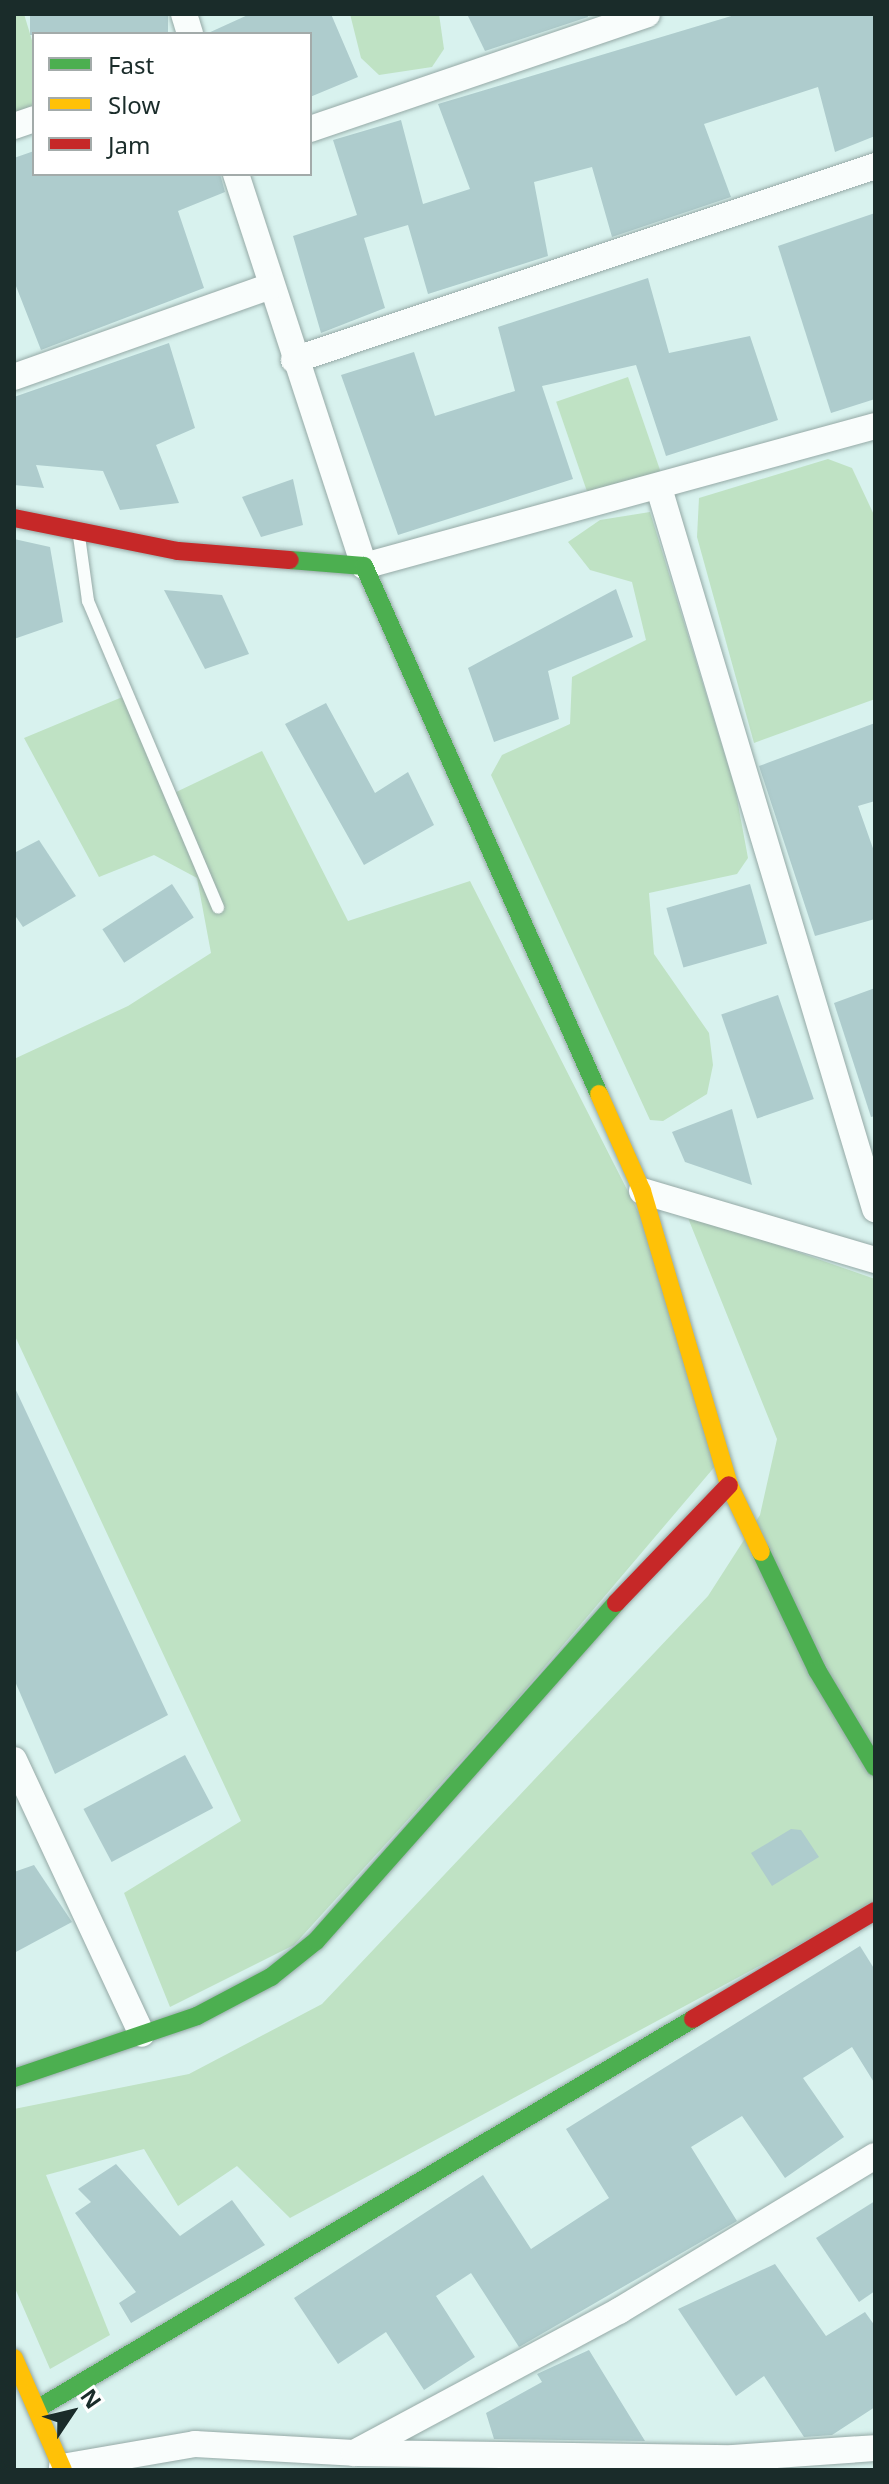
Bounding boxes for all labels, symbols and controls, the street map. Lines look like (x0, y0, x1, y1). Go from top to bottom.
legend (32, 32, 312, 176)
text: Fast (108, 48, 154, 81)
text: Slow (108, 88, 160, 121)
text: Jam (108, 128, 150, 161)
north arrow (32, 2372, 112, 2452)
text: N (74, 2382, 109, 2414)

